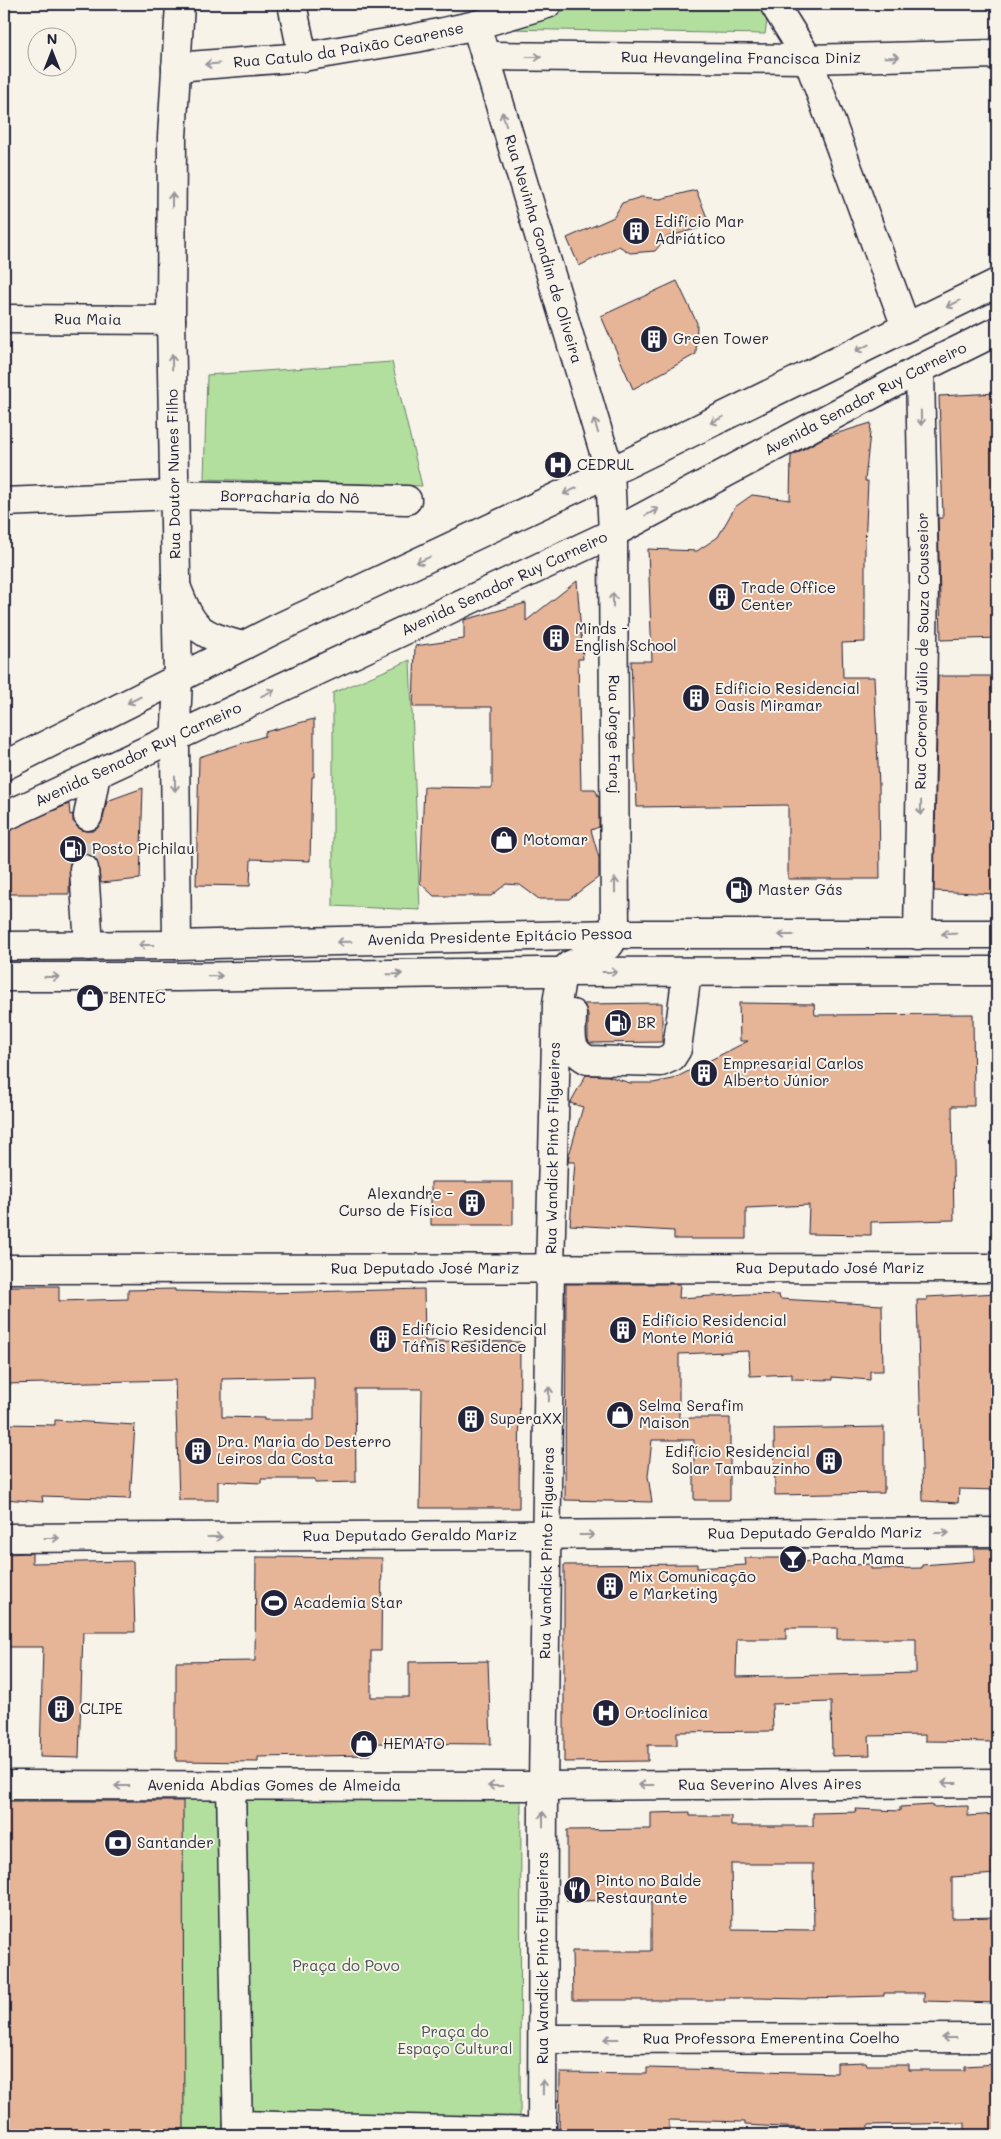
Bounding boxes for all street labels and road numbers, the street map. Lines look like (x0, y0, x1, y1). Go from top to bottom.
street label: Rua Catulo da Paixão Cearense (232, 17, 465, 71)
street label: Rua Hevangelina Francisca Diniz (621, 46, 861, 68)
street label: Rua Nevinha Gondim de Oliveira (500, 132, 588, 366)
street label: Rua Maia (54, 308, 122, 329)
street label: Avenida Senador Ruy Carneiro (761, 337, 970, 459)
street label: Rua Doutor Nunes Filho (162, 389, 184, 559)
street label: Borracharia do Nô (220, 485, 360, 508)
street label: Rua Coronel Júlio de Souza Cousseior (909, 512, 933, 790)
street label: Avenida Senador Ruy Carneiro (397, 526, 610, 640)
street label: Rua Jorge Faraj (605, 675, 625, 794)
street label: Avenida Senador Ruy Carneiro (31, 697, 244, 810)
street label: Avenida Presidente Epitácio Pessoa (367, 923, 633, 949)
street label: Rua Wandick Pinto Filgueiras (540, 1042, 564, 1254)
street label: Rua Deputado José Mariz (331, 1257, 519, 1278)
street label: Rua Deputado José Mariz (736, 1257, 924, 1277)
street label: Rua Wandick Pinto Filgueiras (534, 1447, 558, 1659)
street label: Rua Deputado Geraldo Mariz (708, 1521, 922, 1543)
street label: Rua Deputado Geraldo Mariz (303, 1524, 517, 1545)
street label: Rua Severino Alves Aires (678, 1773, 862, 1794)
street label: Avenida Abdias Gomes de Almeida (147, 1774, 401, 1795)
street label: Rua Wandick Pinto Filgueiras (532, 1852, 552, 2064)
street label: Rua Professora Emerentina Coelho (643, 2027, 899, 2048)

